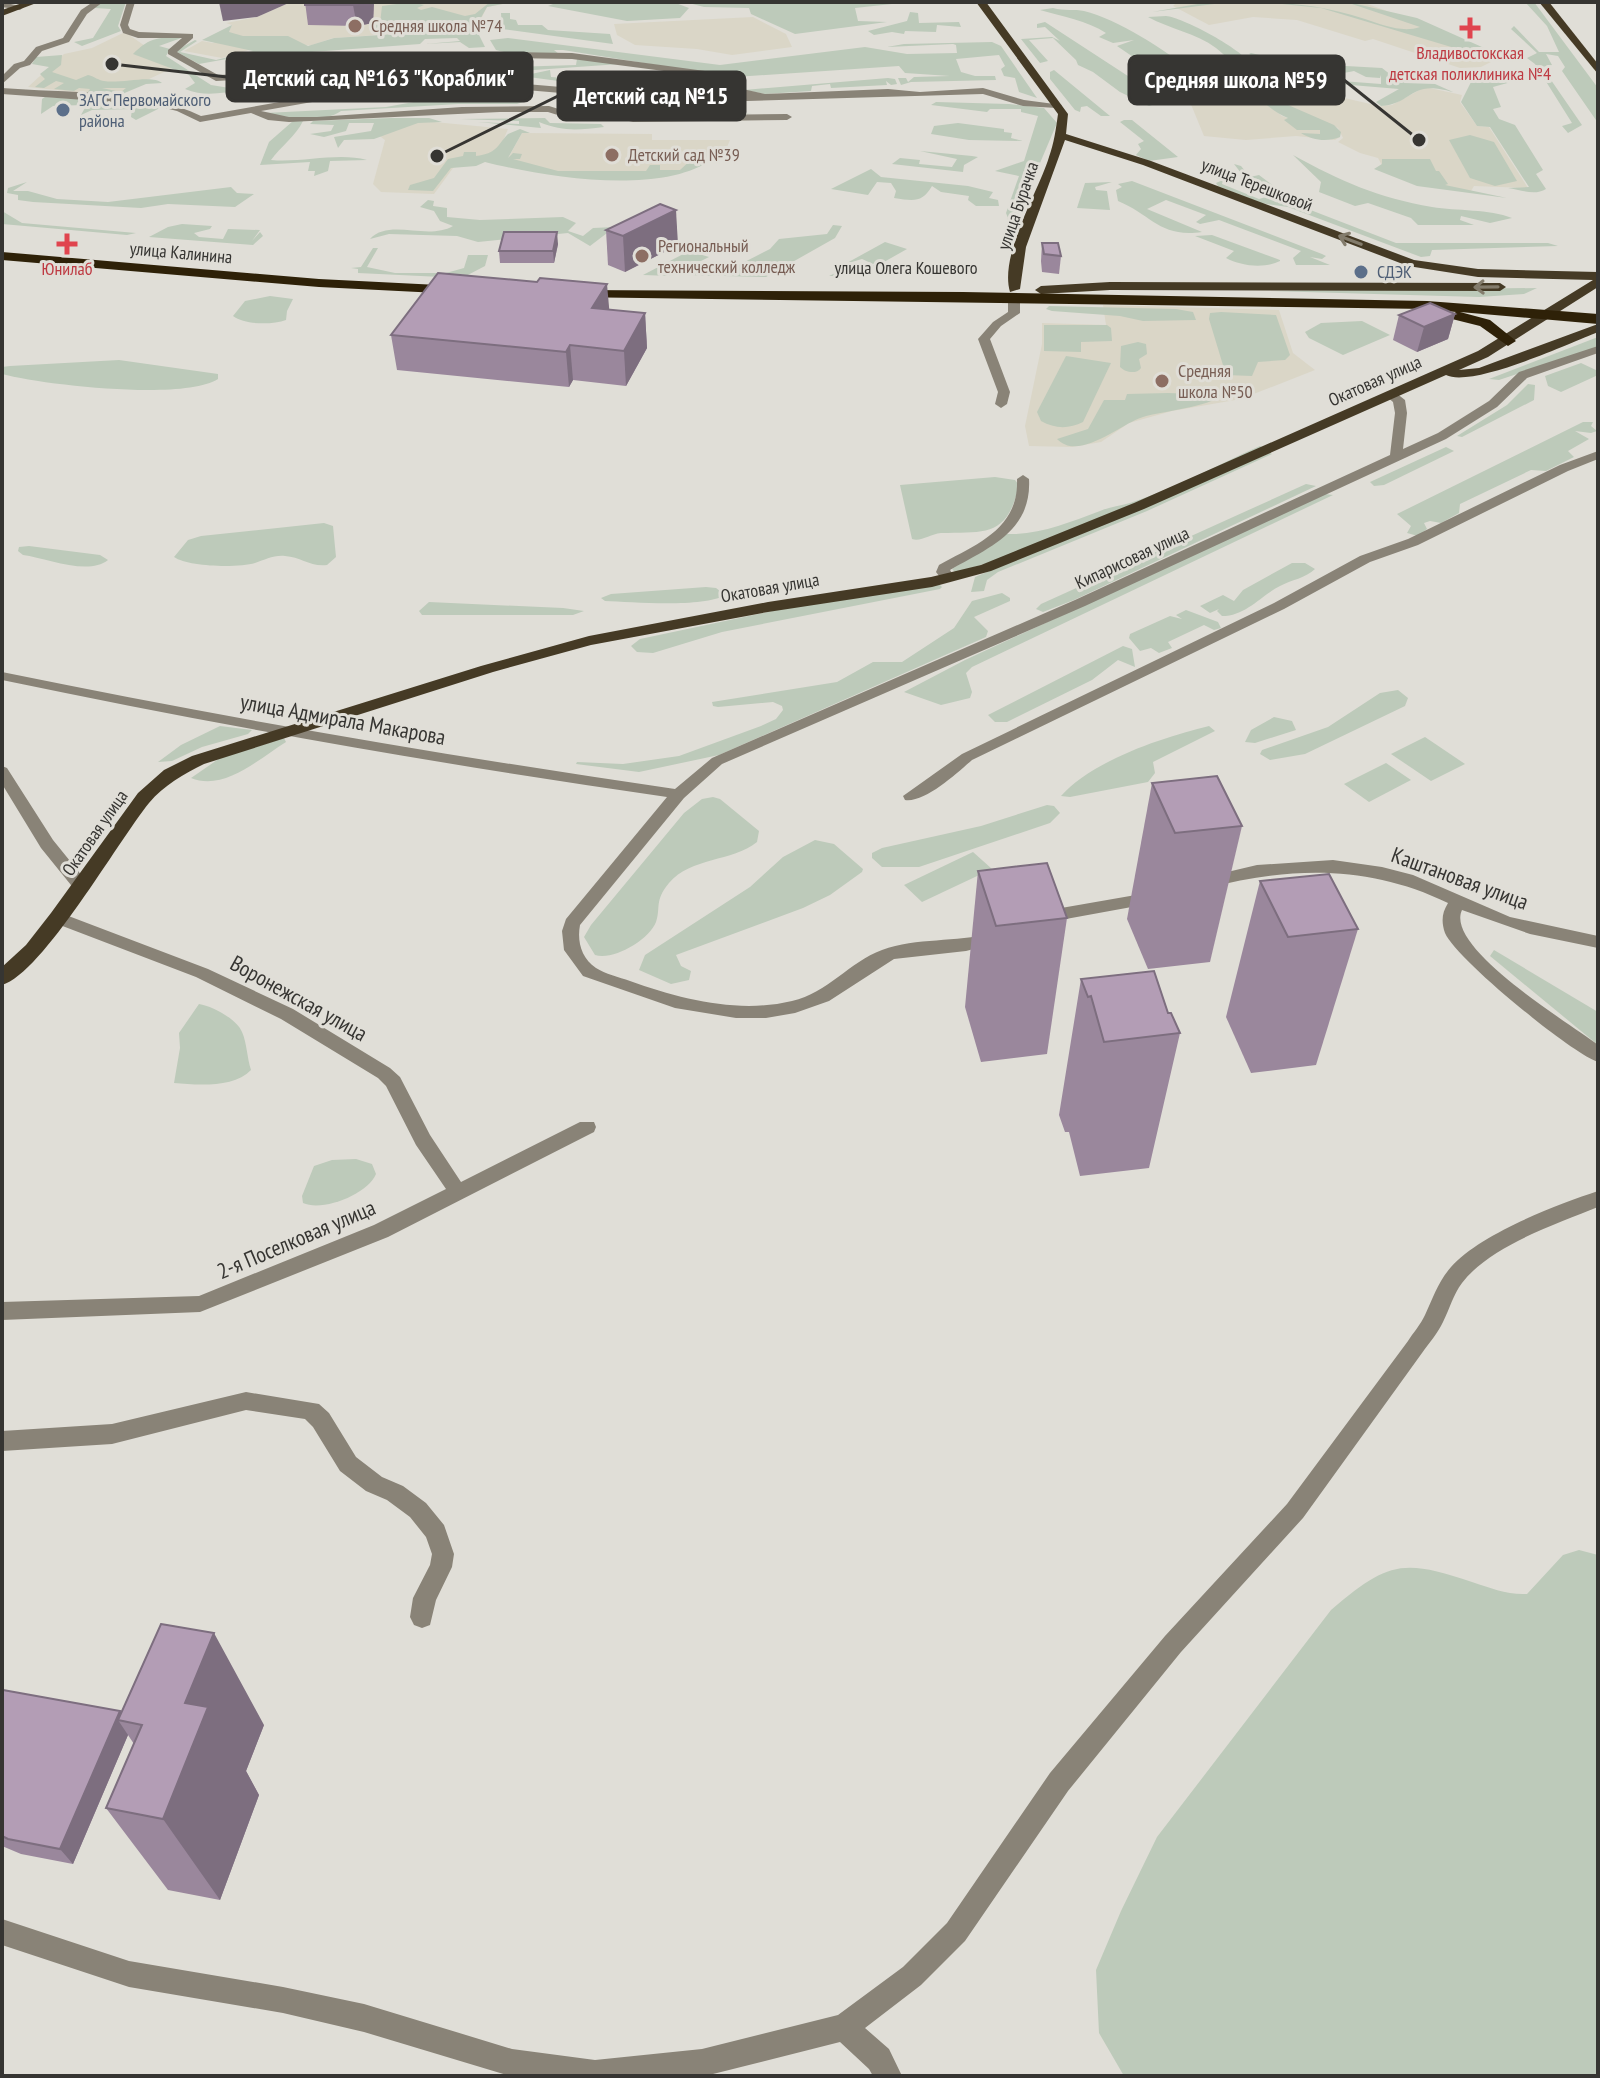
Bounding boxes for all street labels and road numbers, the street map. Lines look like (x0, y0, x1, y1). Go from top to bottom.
street label: улица Терешковой (1198, 153, 1316, 216)
street label: улица Бурачка (992, 159, 1043, 253)
street label: улица Калинина (129, 237, 233, 268)
street label: улица Олега Кошевого (834, 256, 978, 279)
street label: Окатовая улица (1325, 350, 1425, 411)
street label: Кипарисовая улица (1071, 521, 1193, 594)
street label: Окатовая улица (719, 568, 821, 607)
street label: улица Адмирала Макарова (238, 687, 448, 751)
street label: Окатовая улица (57, 785, 133, 880)
street label: Каштановая улица (1388, 840, 1532, 916)
street label: Воронежская улица (226, 949, 372, 1047)
street label: 2-я Поселковая улица (213, 1193, 379, 1285)

